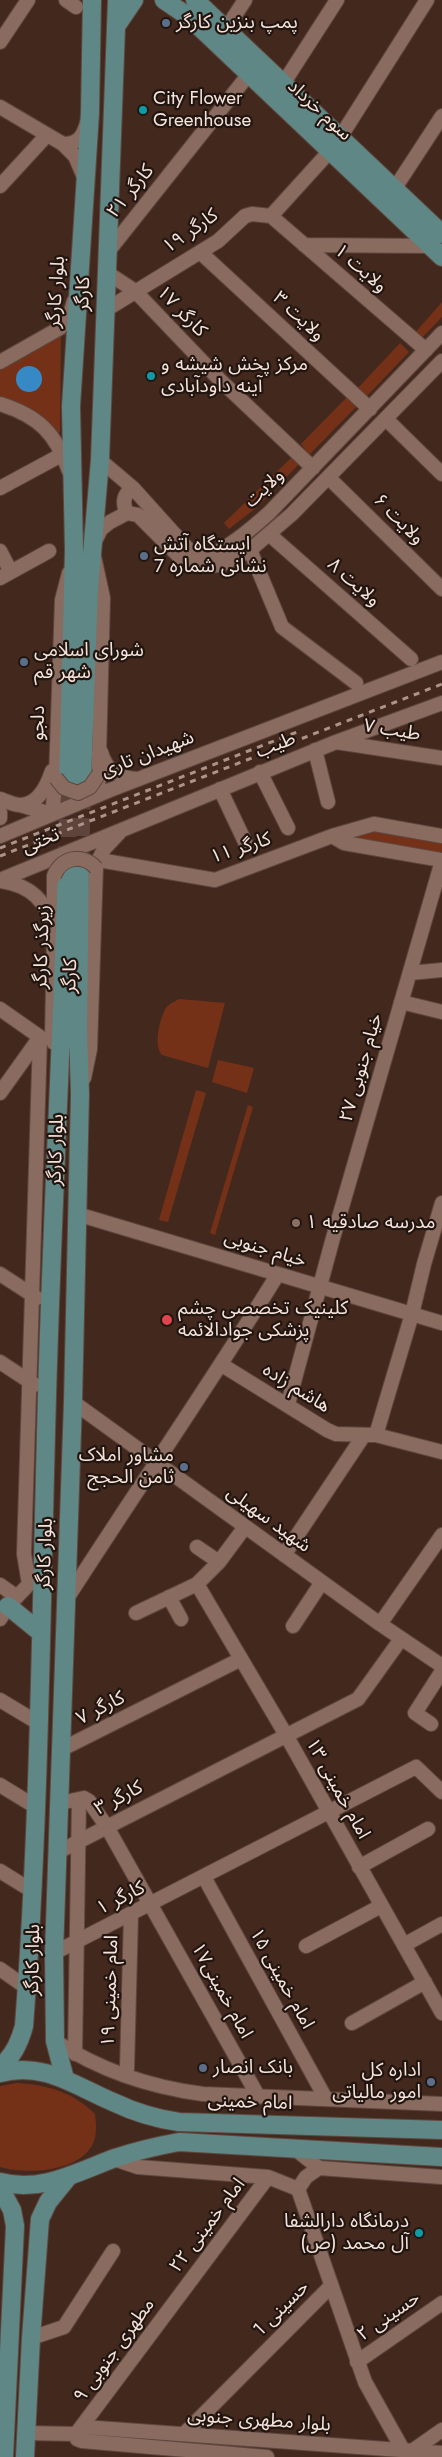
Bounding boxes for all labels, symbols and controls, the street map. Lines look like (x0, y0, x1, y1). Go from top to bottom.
place label: پمپ بنزین کارگر (176, 12, 298, 34)
marker: پمپ بنزین کارگر (160, 17, 172, 29)
street label: سوم خرداد (282, 76, 356, 146)
place label: City Flower Greenhouse (153, 88, 251, 132)
marker: City Flower Greenhouse (137, 104, 149, 116)
street label: کارگر ۲۱ (103, 161, 159, 223)
street label: کارگر ۱۹ (159, 205, 223, 259)
street label: ولایت ۱ (329, 240, 391, 298)
street label: بلوار کارگر (43, 255, 71, 329)
street label: کارگر (72, 276, 96, 312)
street label: کارگر ۱۷ (151, 282, 211, 342)
street label: ولایت ۳ (267, 287, 329, 347)
place label: مرکز پخش شیشه و آینه داودآبادی (161, 354, 308, 398)
marker: مرکز پخش شیشه و آینه داودآبادی (145, 370, 157, 382)
street label: ولایت (241, 465, 289, 513)
street label: ولایت ۶ (368, 490, 428, 550)
place label: ایستگاه آتش نشانی شماره 7 (154, 534, 267, 578)
marker: ایستگاه آتش نشانی شماره 7 (138, 550, 150, 562)
street label: ولایت ۸ (322, 554, 384, 612)
place label: شورای اسلامی شهر قم (34, 640, 144, 684)
marker: شورای اسلامی شهر قم (18, 656, 30, 668)
street label: دلجو (27, 705, 51, 741)
street label: طیب ۷ (362, 715, 422, 747)
street label: شهیدان تاری (98, 727, 198, 783)
street label: طیب (253, 728, 299, 764)
street label: تختی (19, 824, 63, 860)
street label: کارگر ۱۱ (208, 829, 274, 869)
street label: زیرگذر کارگر (30, 904, 56, 990)
street label: کارگر (59, 958, 83, 994)
street label: خیام جنوبی ۲۷ (336, 1011, 388, 1125)
street label: بلوار کارگر (44, 1114, 70, 1186)
place label: مدرسه صادقیه ۱ (306, 1212, 435, 1234)
marker: مدرسه صادقیه ۱ (290, 1217, 302, 1229)
street label: خیام جنوبی (221, 1227, 309, 1273)
place label: کلینیک تخصصی چشم پزشکی جوادالائمه (178, 1298, 348, 1342)
marker: کلینیک تخصصی چشم پزشکی جوادالائمه (160, 1313, 174, 1327)
street label: هاشم زاده (258, 1359, 334, 1419)
place label: مشاور املاک ثامن الحجج (79, 1445, 174, 1489)
marker: مشاور املاک ثامن الحجج (178, 1461, 190, 1473)
street label: شهید سهیلی (221, 1482, 315, 1558)
street label: بلوار کارگر (33, 1518, 59, 1590)
street label: کارگر ۷ (73, 1687, 129, 1731)
street label: امام خمینی ۱۳ (300, 1734, 374, 1844)
street label: کارگر ۳ (91, 1777, 147, 1821)
street label: کارگر ۱ (93, 1877, 149, 1921)
street label: بلوار کارگر (22, 1924, 46, 1996)
street label: امام خمینی ۱۵ (244, 1924, 318, 2034)
street label: امام خمینی ۱۹ (98, 1935, 124, 2047)
street label: امام خمینی۱۷ (185, 1939, 257, 2043)
place label: بانک انصار (213, 2057, 293, 2079)
place label: اداره کل امور مالیاتی (332, 2060, 421, 2104)
marker: بانک انصار (197, 2062, 209, 2074)
marker: اداره کل امور مالیاتی (425, 2076, 437, 2088)
street label: امام خمینی (207, 2090, 293, 2116)
street label: امام خمینی ۲۲ (165, 2174, 251, 2278)
place label: درمانگاه دارالشفا آل محمد (ص) (284, 2211, 409, 2255)
marker: درمانگاه دارالشفا آل محمد (ص) (413, 2227, 425, 2239)
street label: حسینی 1 (249, 2276, 315, 2342)
street label: حسینی ۲ (353, 2287, 425, 2347)
street label: مطهری جنوبی ۹ (70, 2295, 160, 2407)
street label: بلوار مطهری جنوبی (187, 2405, 331, 2437)

